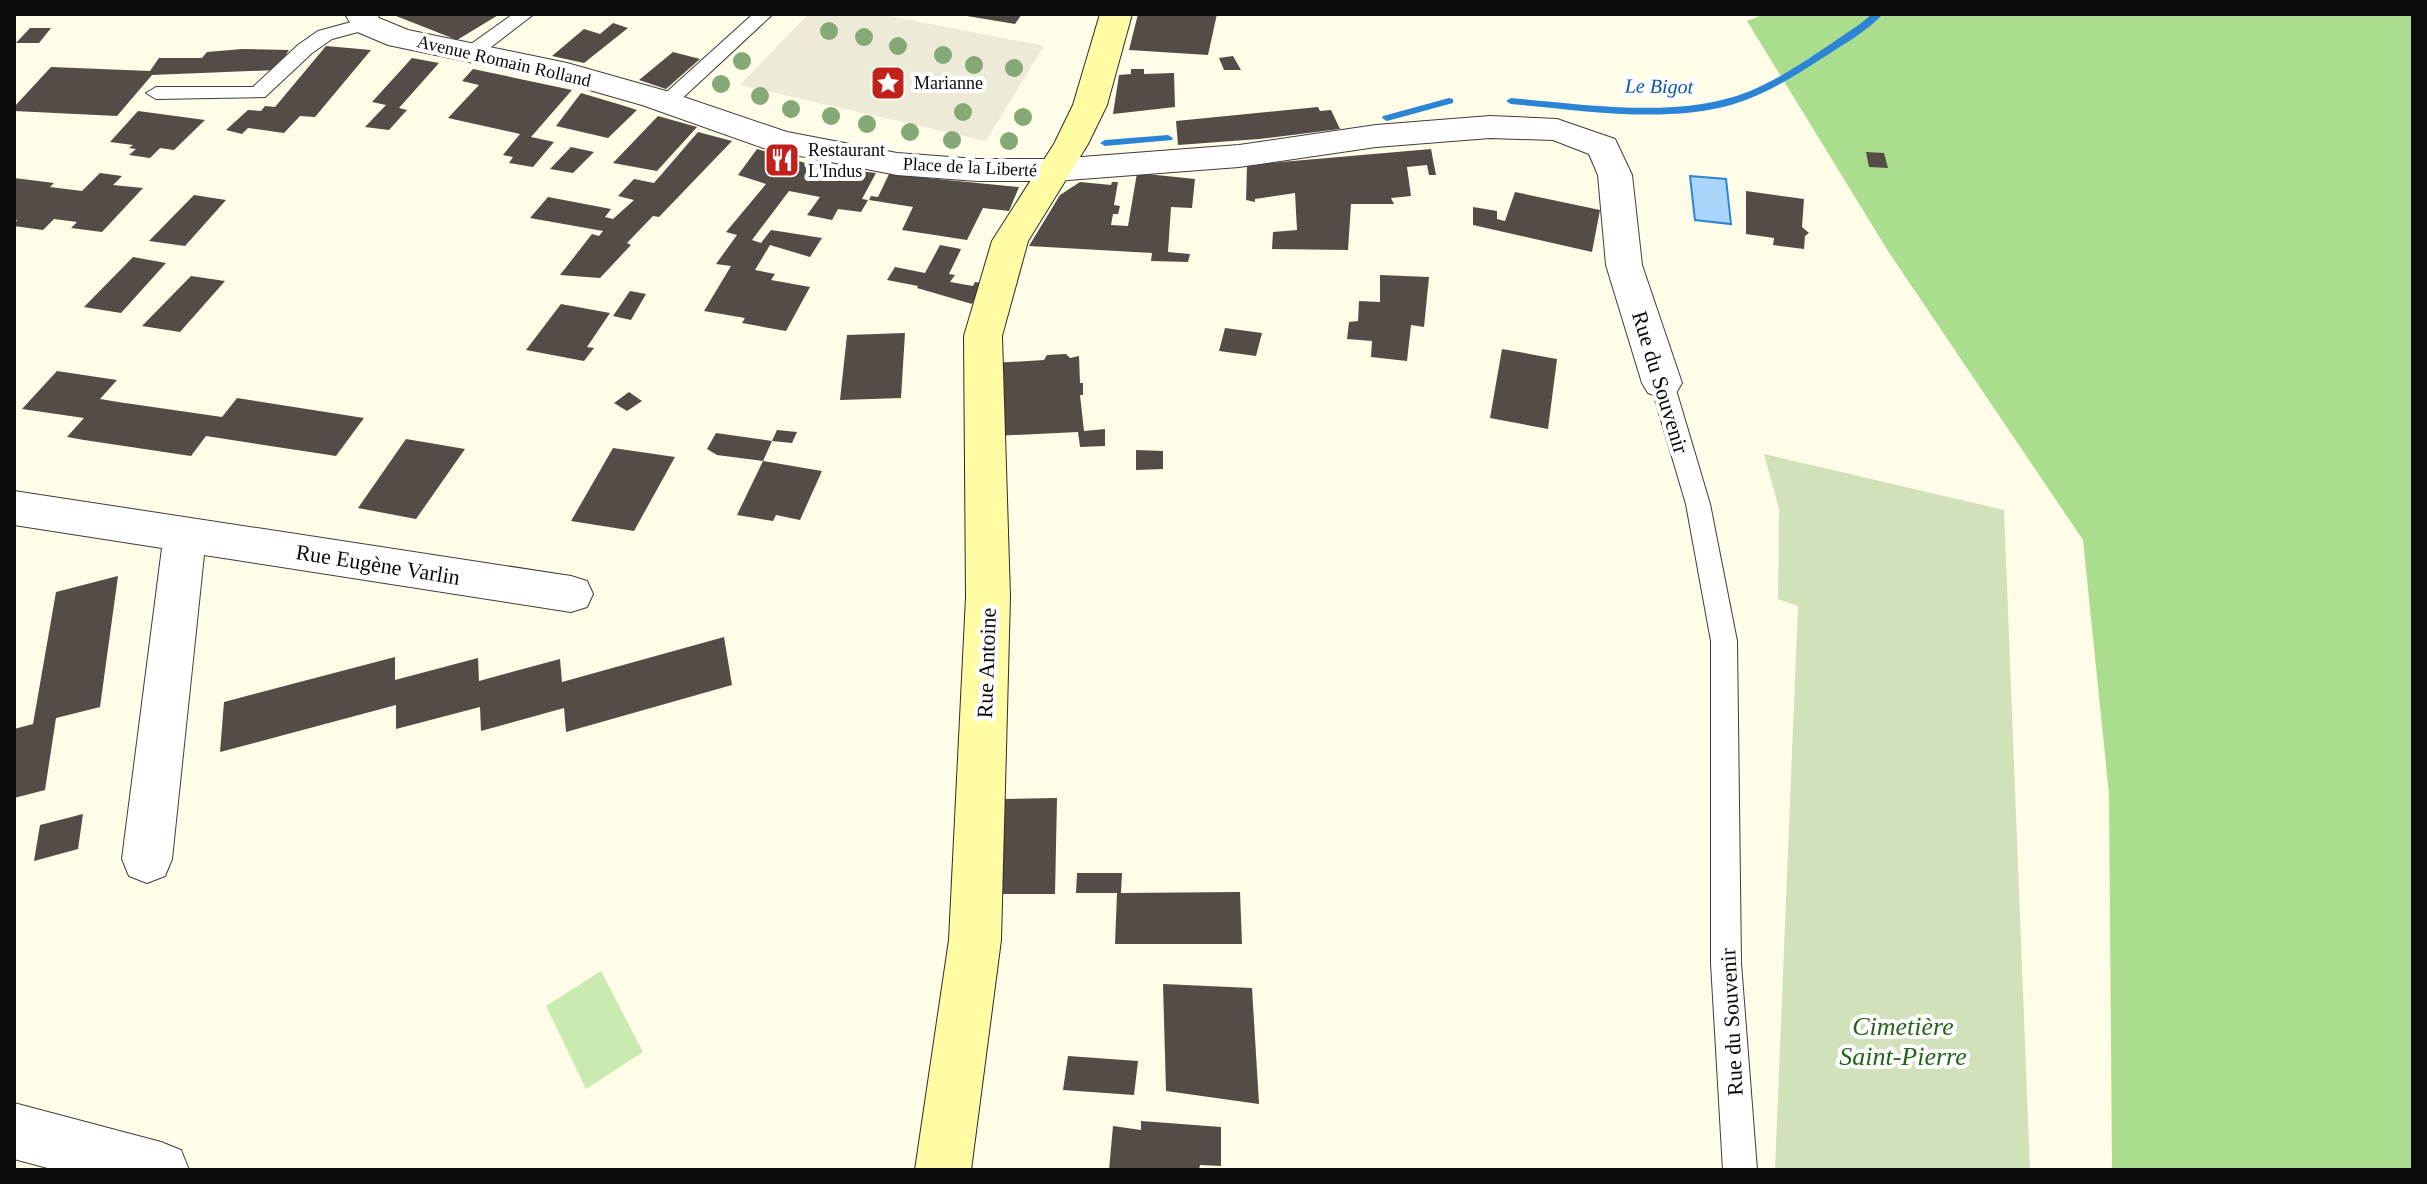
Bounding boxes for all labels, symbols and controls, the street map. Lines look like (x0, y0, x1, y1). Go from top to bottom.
street label: Avenue Romain Rolland (415, 31, 593, 91)
place icon: Marianne (869, 64, 907, 102)
place label: Marianne (914, 73, 983, 93)
water label: Le Bigot (1624, 74, 1694, 99)
place label: Restaurant L'Indus (808, 140, 885, 181)
restaurant icon: Restaurant L'Indus (763, 141, 801, 179)
street label: Place de la Liberté (902, 153, 1038, 181)
street label: Rue du Souvenir (1627, 308, 1694, 457)
street label: Rue Eugène Varlin (294, 539, 462, 590)
street label: Rue Antoine (972, 607, 1001, 719)
street label: Rue du Souvenir (1715, 947, 1748, 1096)
park label: Cimetière Saint-Pierre (1839, 1012, 1967, 1071)

